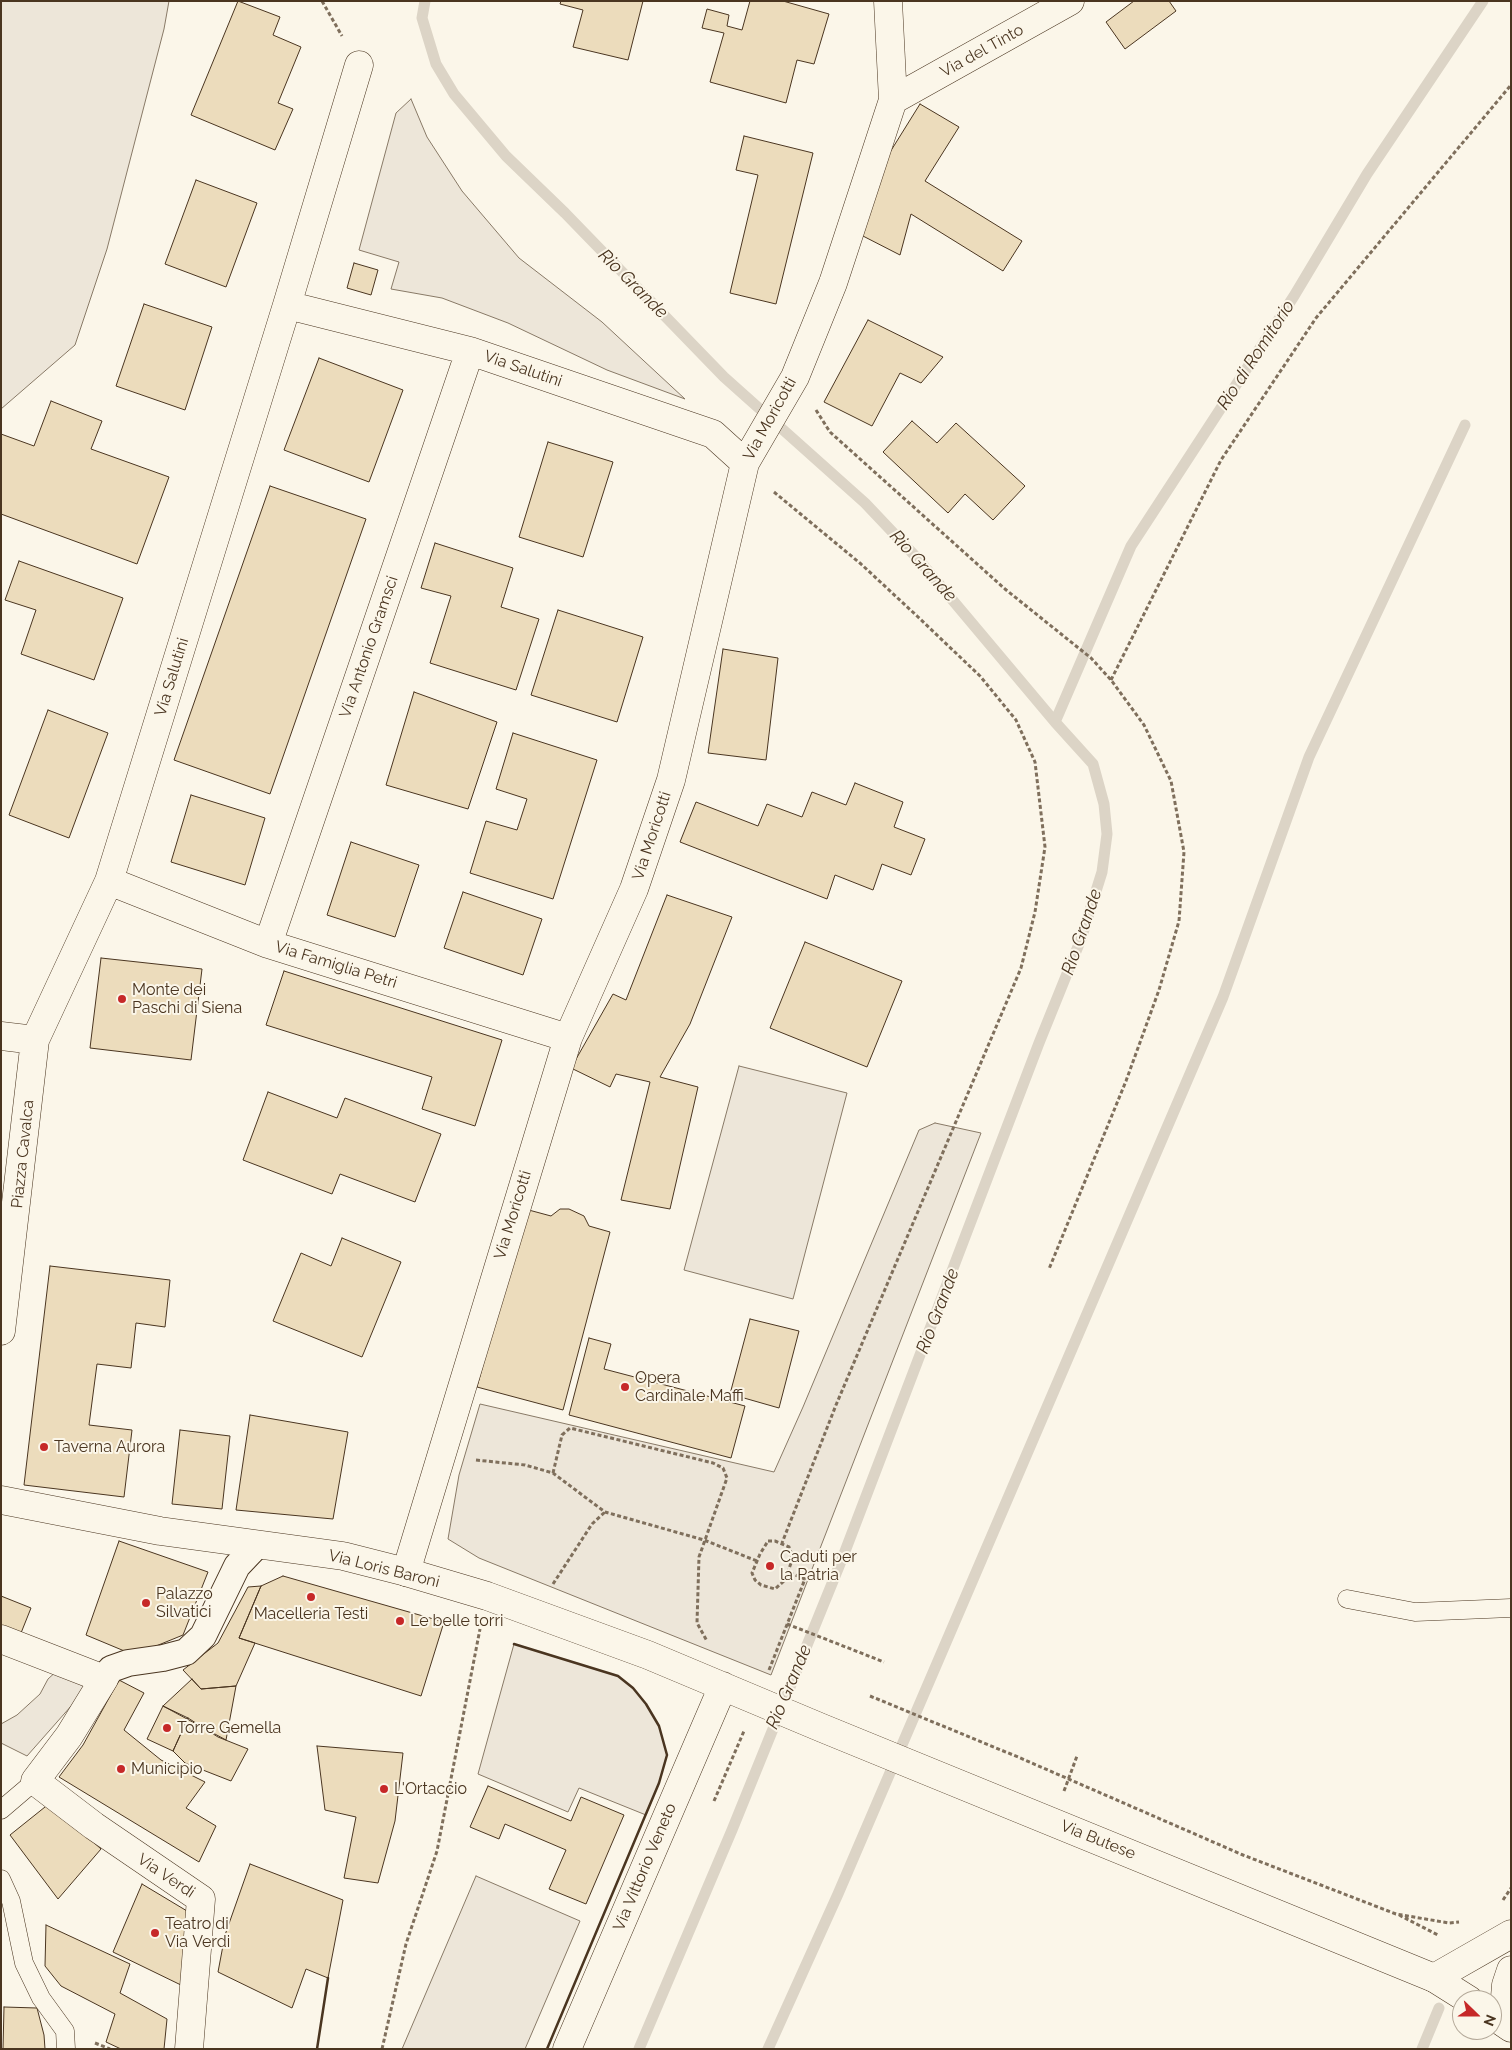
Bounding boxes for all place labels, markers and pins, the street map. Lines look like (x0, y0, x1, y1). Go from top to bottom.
place label: Monte dei Paschi di Siena (132, 980, 242, 1018)
marker: Monte dei Paschi di Siena (116, 993, 128, 1005)
place label: Opera Cardinale Maffi (635, 1368, 744, 1406)
marker: Opera Cardinale Maffi (619, 1381, 631, 1393)
place label: Taverna Aurora (54, 1437, 165, 1457)
marker: Taverna Aurora (38, 1441, 50, 1453)
place label: Caduti per la Patria (780, 1547, 857, 1585)
marker: Caduti per la Patria (764, 1560, 776, 1572)
place label: Palazzo Silvatici (156, 1584, 213, 1622)
marker: Macelleria Testi (305, 1591, 317, 1603)
marker: Palazzo Silvatici (140, 1597, 152, 1609)
place label: Macelleria Testi (254, 1604, 368, 1624)
place label: Le belle torri (410, 1611, 504, 1631)
marker: Le belle torri (394, 1615, 406, 1627)
place label: Torre Gemella (177, 1718, 281, 1738)
marker: Torre Gemella (161, 1722, 173, 1734)
place label: Municipio (131, 1759, 203, 1779)
marker: Municipio (115, 1763, 127, 1775)
place label: L'Ortaccio (394, 1779, 467, 1799)
marker: L'Ortaccio (378, 1783, 390, 1795)
place label: Teatro di Via Verdi (165, 1914, 230, 1952)
marker: Teatro di Via Verdi (149, 1927, 161, 1939)

